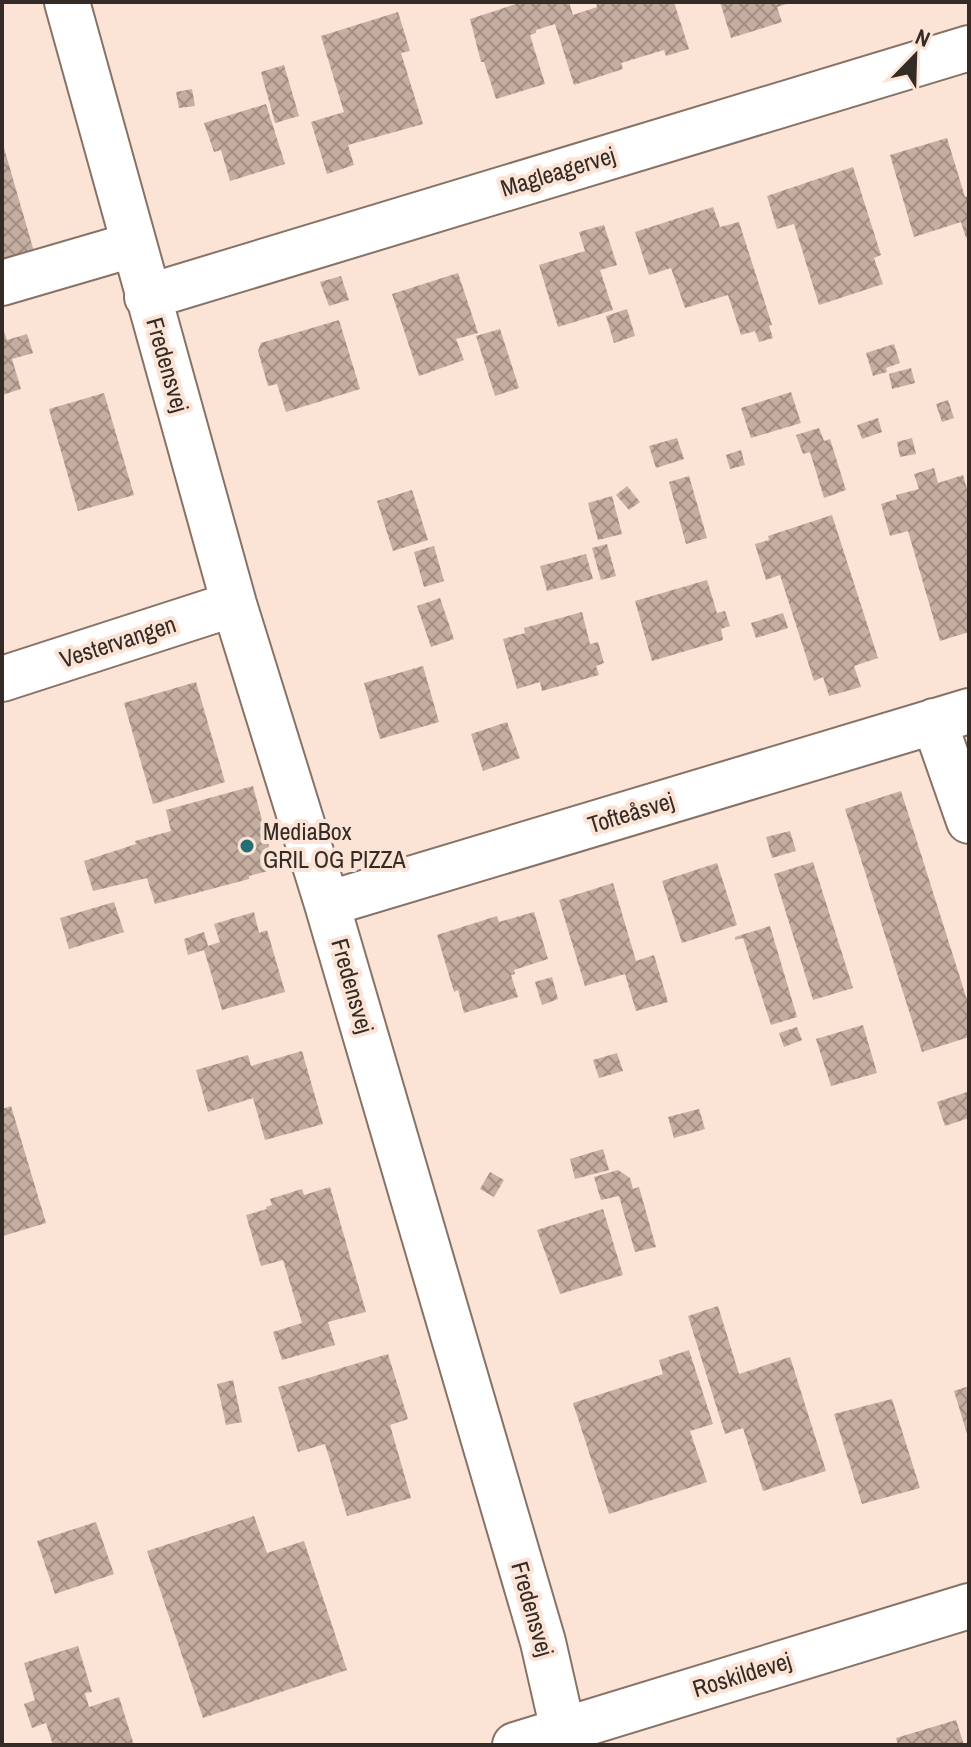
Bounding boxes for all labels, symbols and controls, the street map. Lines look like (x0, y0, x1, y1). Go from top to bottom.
north arrow (875, 16, 955, 96)
text: N (911, 21, 935, 54)
street label: Magleagervej (497, 138, 619, 204)
street label: Fredensvej (139, 314, 197, 416)
street label: Vestervangen (56, 607, 180, 675)
street label: Tofteåsvej (584, 784, 678, 840)
place label: MediaBox GRIL OG PIZZA (263, 815, 406, 875)
marker: MediaBox GRIL OG PIZZA (238, 837, 256, 855)
street label: Fredensvej (324, 935, 382, 1037)
street label: Fredensvej (504, 1558, 562, 1660)
street label: Roskildevej (688, 1644, 795, 1704)

